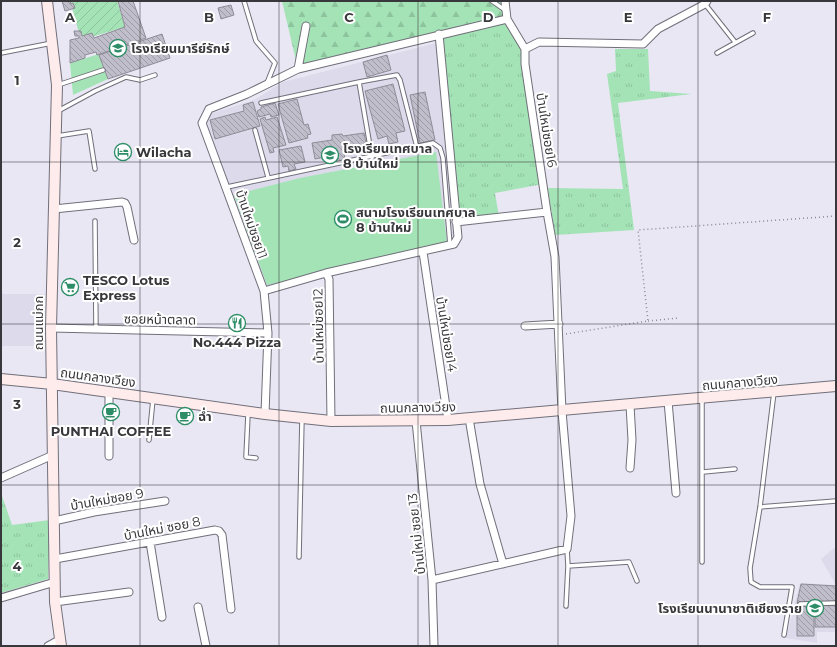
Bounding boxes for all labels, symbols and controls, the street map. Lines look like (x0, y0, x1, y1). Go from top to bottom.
text: A (64, 9, 76, 25)
text: B (204, 9, 214, 25)
text: C (344, 9, 354, 25)
text: D (483, 9, 494, 25)
text: E (624, 9, 633, 25)
text: F (763, 9, 771, 25)
school or university icon: โรงเรียนมารีย์รักษ์ (108, 38, 128, 58)
place label: โรงเรียนมารีย์รักษ์ (131, 40, 230, 56)
text: 1 (14, 72, 20, 88)
street label: บ้านใหม่ซอย16 (533, 91, 561, 169)
place label: โรงเรียนเทศบาล 8 บ้านใหม่ (343, 140, 432, 171)
hotel icon: Wilacha (113, 142, 133, 162)
place label: Wilacha (136, 144, 192, 160)
school or university icon: โรงเรียนเทศบาล 8 บ้านใหม่ (320, 145, 340, 165)
street label: บ้านใหม่ซอย11 (233, 187, 271, 261)
place label: สนามโรงเรียนเทศบาล 8 บ้านใหม่ (356, 204, 476, 235)
sports icon: สนามโรงเรียนเทศบาล 8 บ้านใหม่ (333, 209, 353, 229)
text: 2 (13, 234, 21, 250)
place label: TESCO Lotus Express (83, 272, 170, 303)
supermarket icon: TESCO Lotus Express (60, 277, 80, 297)
street label: บ้านใหม่ซอย12 (309, 288, 327, 364)
street label: บ้านใหม่ซอย14 (433, 295, 461, 373)
street label: ถนนแม่กก (30, 296, 46, 350)
street label: ซอยหน้าตลาด (124, 310, 196, 328)
restaurant icon: No.444 Pizza (227, 313, 247, 333)
place label: No.444 Pizza (193, 334, 281, 350)
street label: ถนนกลางเวียง (59, 364, 137, 390)
street label: ถนนกลางเวียง (701, 371, 779, 393)
text: 3 (12, 396, 21, 412)
street label: ถนนกลางเวียง (380, 398, 456, 416)
cafe icon: PUNTHAI COFFEE (101, 402, 121, 422)
cafe icon: ฉ่ำ (175, 406, 195, 426)
place label: ฉ่ำ (198, 407, 212, 424)
place label: PUNTHAI COFFEE (51, 423, 172, 439)
street label: บ้านใหม่ซอย 9 (69, 485, 145, 513)
street label: บ้านใหม่ ซอย 13 (404, 493, 428, 575)
street label: บ้านใหม่ ซอย 8 (122, 513, 202, 543)
text: 4 (13, 558, 22, 574)
school or university icon: โรงเรียนนานาชาติเชียงราย (805, 598, 825, 618)
place label: โรงเรียนนานาชาติเชียงราย (658, 600, 802, 616)

